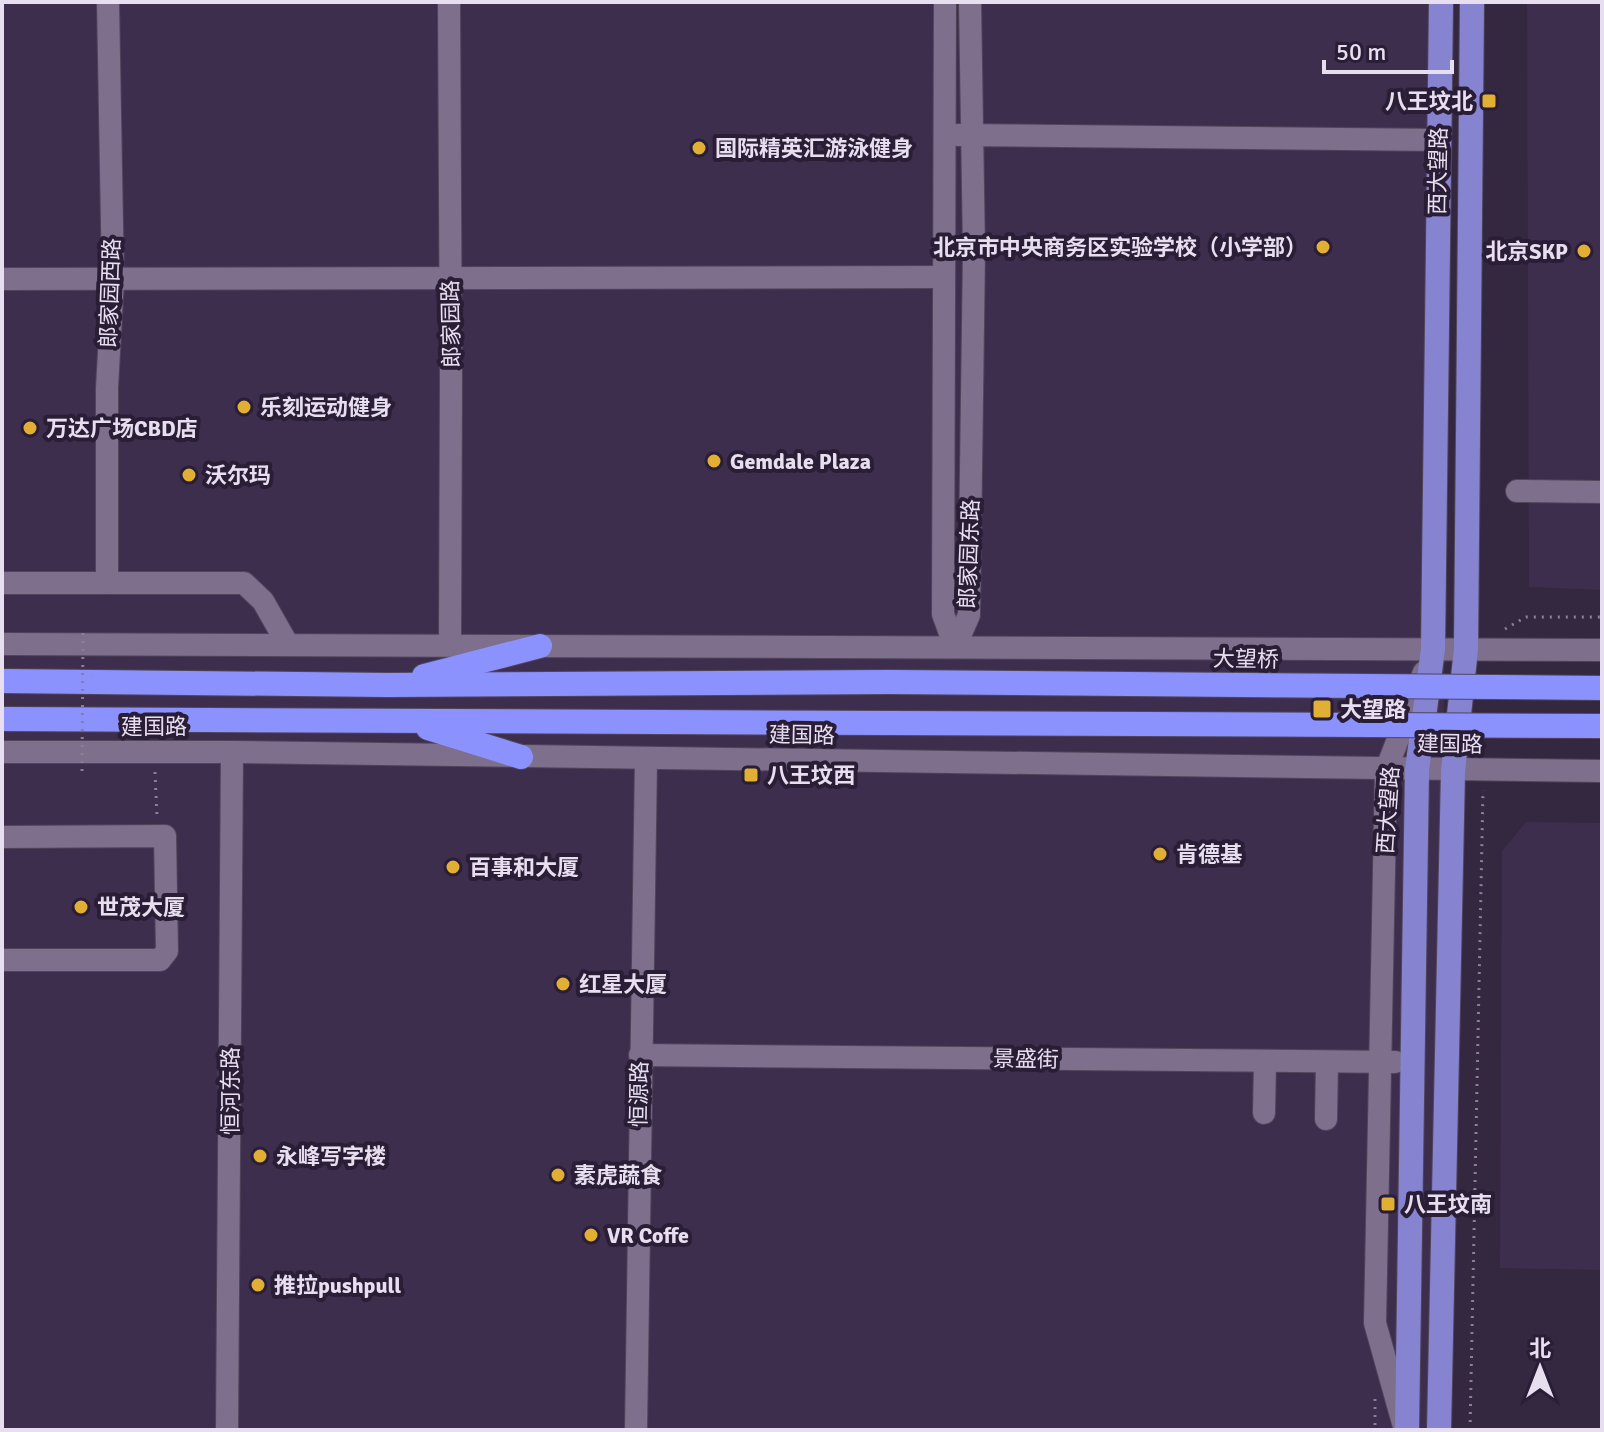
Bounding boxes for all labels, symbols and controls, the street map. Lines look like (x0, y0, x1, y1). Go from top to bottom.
scale bar (1324, 24, 1452, 74)
text: 50 m (1336, 37, 1386, 67)
place label: 八王坟北 (1385, 88, 1473, 115)
marker: 八王坟北 (1480, 92, 1498, 110)
street label: 西大望路 (1424, 127, 1452, 215)
place label: 国际精英汇游泳健身 (715, 135, 913, 162)
marker: 国际精英汇游泳健身 (690, 139, 708, 157)
place label: 北京市中央商务区实验学校（小学部） (933, 234, 1307, 261)
street label: 郎家园西路 (95, 238, 125, 348)
marker: 北京市中央商务区实验学校（小学部） (1314, 238, 1332, 256)
place label: 北京SKP (1485, 238, 1568, 265)
marker: 北京SKP (1575, 242, 1593, 260)
street label: 郎家园路 (437, 280, 465, 368)
place label: 乐刻运动健身 (260, 394, 392, 421)
marker: 乐刻运动健身 (235, 398, 253, 416)
place label: 万达广场CBD店 (46, 415, 198, 442)
marker: 万达广场CBD店 (21, 419, 39, 437)
place label: Gemdale Plaza (730, 448, 871, 475)
marker: Gemdale Plaza (705, 452, 723, 470)
place label: 沃尔玛 (205, 462, 271, 489)
marker: 沃尔玛 (180, 466, 198, 484)
street label: 郎家园东路 (954, 499, 984, 609)
street label: 大望桥 (1213, 645, 1279, 673)
place label: 大望路 (1340, 696, 1406, 723)
marker: 大望路 (1311, 698, 1333, 720)
street label: 建国路 (121, 713, 187, 740)
street label: 建国路 (769, 721, 835, 749)
street label: 建国路 (1417, 730, 1483, 758)
place label: 八王坟西 (767, 762, 855, 789)
street label: 西大望路 (1371, 765, 1405, 855)
marker: 八王坟西 (742, 766, 760, 784)
place label: 肯德基 (1176, 841, 1242, 868)
marker: 肯德基 (1151, 845, 1169, 863)
place label: 百事和大厦 (469, 854, 579, 881)
marker: 百事和大厦 (444, 858, 462, 876)
place label: 世茂大厦 (97, 894, 185, 921)
marker: 世茂大厦 (72, 898, 90, 916)
place label: 红星大厦 (579, 971, 667, 998)
marker: 红星大厦 (554, 975, 572, 993)
street label: 景盛街 (993, 1045, 1059, 1073)
street label: 恒河东路 (217, 1047, 244, 1135)
street label: 恒源路 (625, 1061, 653, 1127)
place label: 永峰写字楼 (276, 1143, 386, 1170)
marker: 永峰写字楼 (251, 1147, 269, 1165)
place label: 素虎蔬食 (574, 1162, 662, 1189)
marker: 素虎蔬食 (549, 1166, 567, 1184)
place label: 八王坟南 (1404, 1191, 1492, 1218)
marker: 八王坟南 (1379, 1195, 1397, 1213)
place label: VR Coffe (607, 1222, 689, 1249)
marker: VR Coffe (582, 1226, 600, 1244)
place label: 推拉pushpull (274, 1272, 401, 1299)
marker: 推拉pushpull (249, 1276, 267, 1294)
north arrow (1500, 1328, 1580, 1408)
text: 北 (1529, 1335, 1551, 1362)

